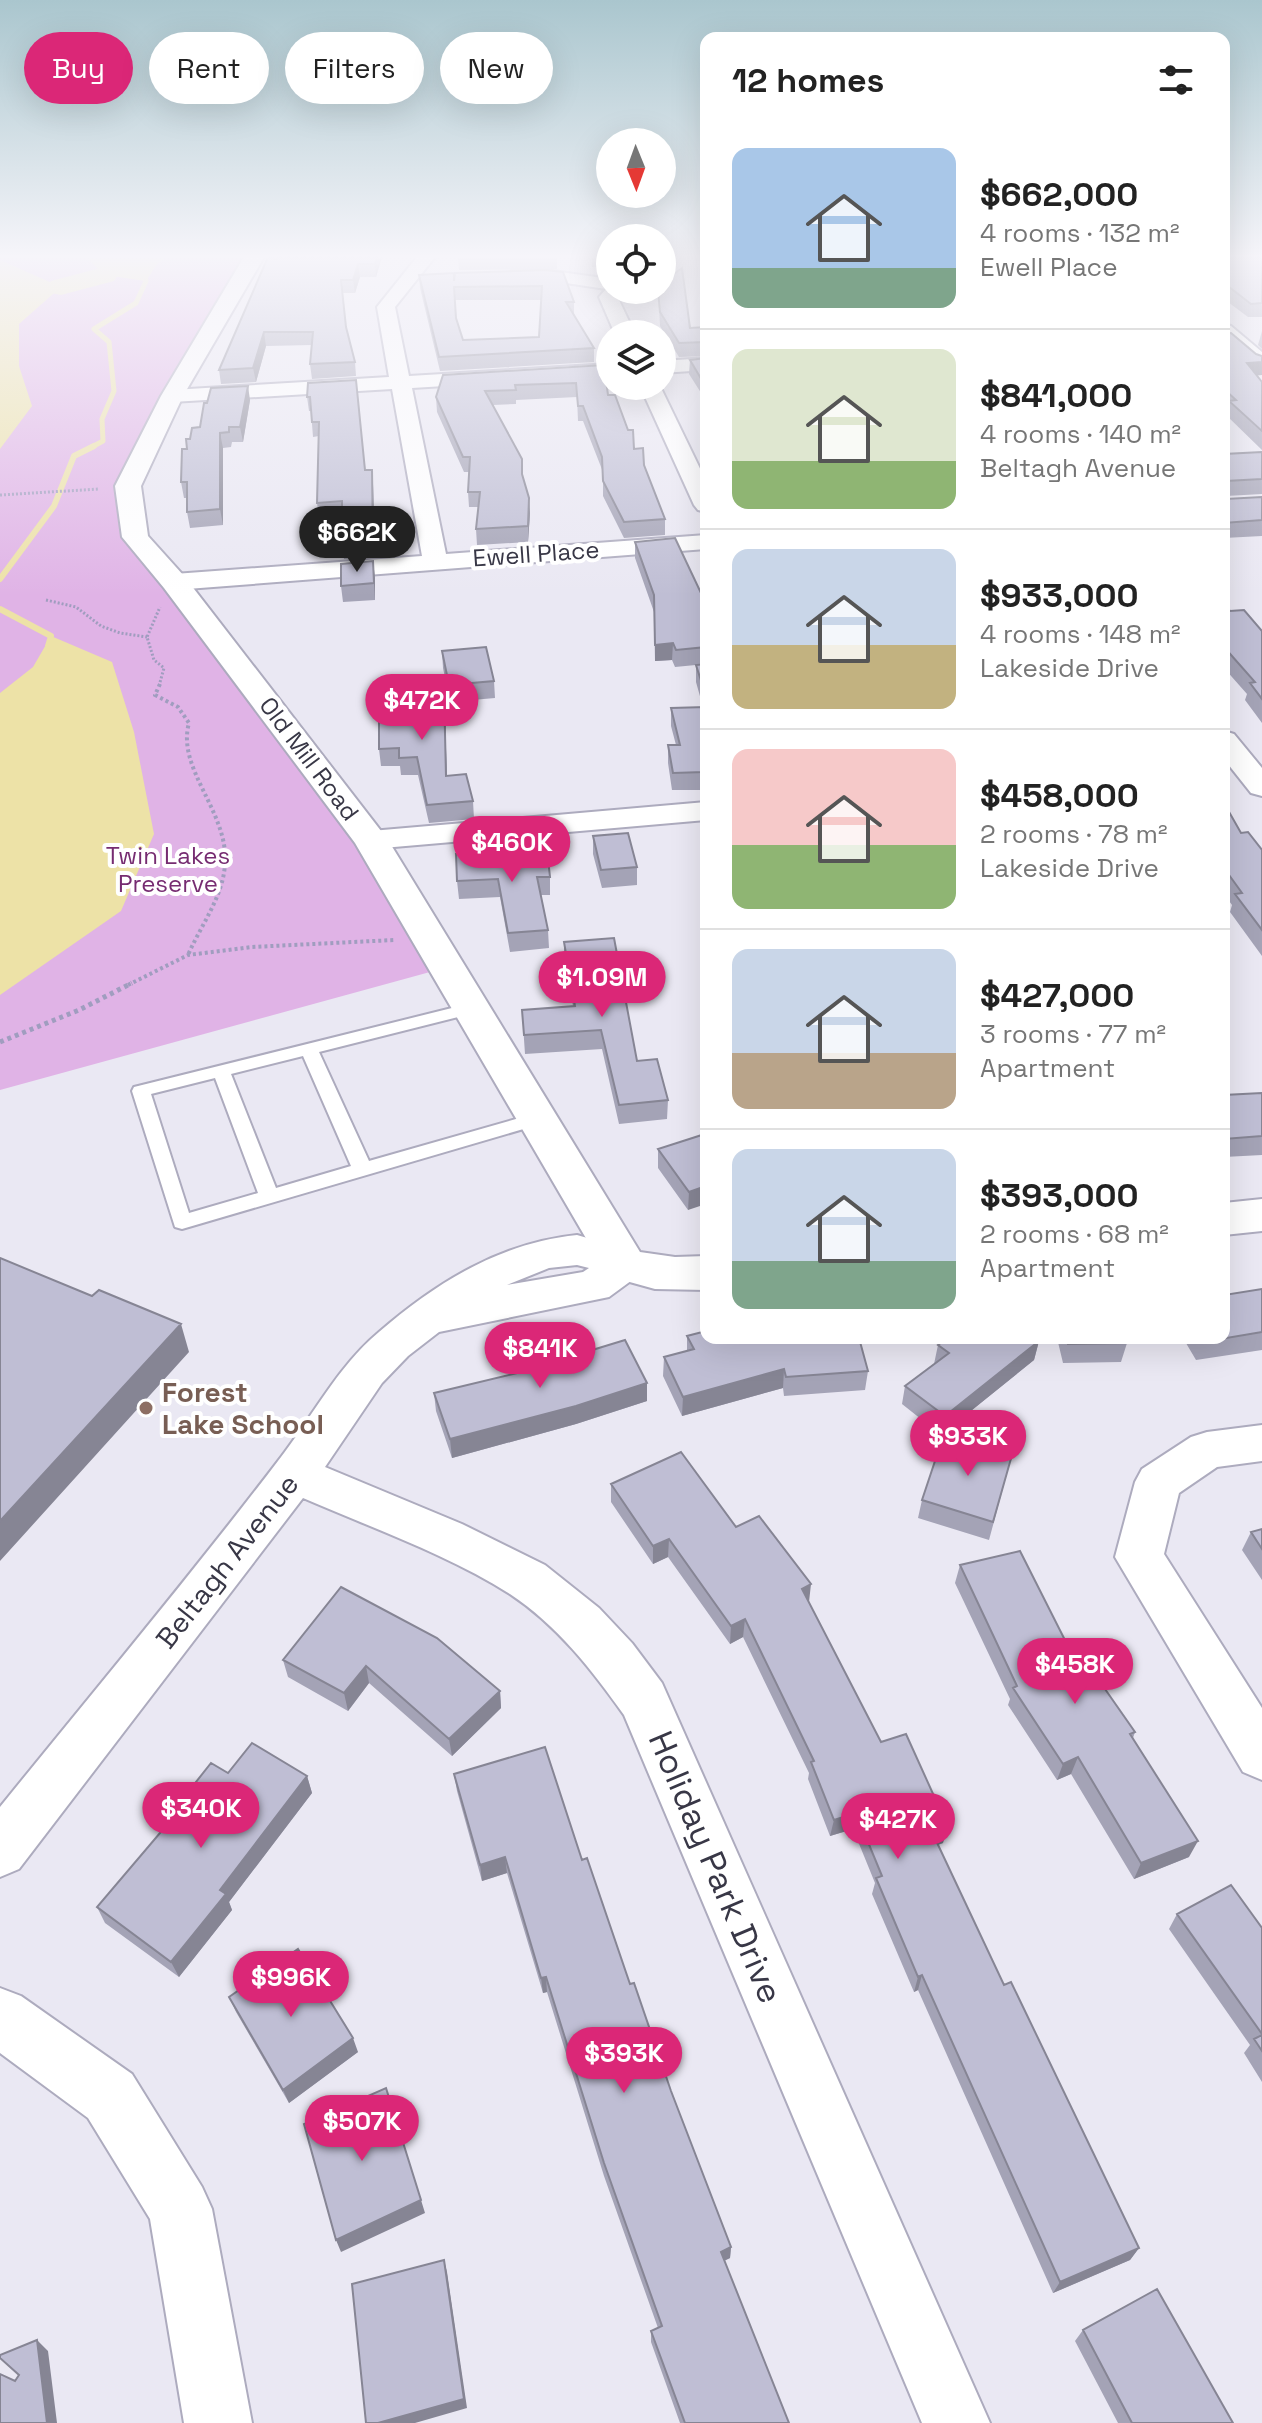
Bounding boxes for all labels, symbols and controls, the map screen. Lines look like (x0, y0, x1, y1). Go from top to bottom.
chip: Buy (24, 32, 133, 104)
chip: Rent (149, 32, 269, 104)
chip: Filters (285, 32, 424, 104)
chip: New (440, 32, 553, 104)
icon: filters (1154, 58, 1198, 102)
text: 12 homes (732, 59, 884, 102)
north arrow (596, 128, 676, 208)
map controls (596, 128, 676, 400)
text: $662,000 (980, 173, 1138, 216)
icon: home (796, 180, 892, 276)
text: 4 rooms · 132 m² (980, 216, 1180, 250)
button: locate (596, 224, 676, 304)
text: Ewell Place (980, 250, 1118, 284)
button: layers (596, 320, 676, 400)
text: $841,000 (980, 374, 1132, 417)
icon: home (796, 381, 892, 477)
text: 4 rooms · 140 m² (980, 417, 1181, 451)
text: Beltagh Avenue (980, 451, 1176, 485)
pin: $662K (301, 506, 413, 574)
text: $662K (317, 515, 397, 549)
street label: Ewell Place (472, 534, 600, 573)
text: $933,000 (980, 574, 1139, 617)
icon: home (796, 581, 892, 677)
text: 4 rooms · 148 m² (980, 617, 1181, 651)
text: Lakeside Drive (980, 651, 1159, 685)
pin: $472K (366, 674, 478, 742)
text: $472K (383, 683, 461, 717)
street label: Old Mill Road (253, 691, 366, 827)
text: $458,000 (980, 774, 1139, 817)
icon: home (796, 781, 892, 877)
pin: $460K (456, 816, 568, 884)
text: 2 rooms · 78 m² (980, 817, 1167, 851)
text: $460K (471, 825, 553, 859)
park label: Twin Lakes Preserve (106, 840, 230, 899)
text: Lakeside Drive (980, 851, 1159, 885)
pin: $1.09M (537, 951, 667, 1019)
text: $1.09M (557, 960, 647, 994)
text: $427,000 (980, 974, 1134, 1017)
icon: home (796, 981, 892, 1077)
text: 3 rooms · 77 m² (980, 1017, 1166, 1051)
text: Apartment (980, 1051, 1115, 1085)
text: $393,000 (980, 1174, 1139, 1217)
icon: home (796, 1181, 892, 1277)
text: 2 rooms · 68 m² (980, 1217, 1169, 1251)
text: Apartment (980, 1251, 1115, 1285)
pin: $841K (484, 1322, 596, 1390)
text: $841K (503, 1331, 577, 1365)
place label: Forest Lake School (162, 1374, 324, 1442)
marker: Forest Lake School (137, 1399, 155, 1417)
pin: $933K (912, 1410, 1024, 1478)
text: $933K (928, 1419, 1008, 1453)
street label: Beltagh Avenue (148, 1467, 306, 1655)
pin: $458K (1019, 1638, 1131, 1706)
text: $458K (1035, 1647, 1115, 1681)
street label: Holiday Park Drive (639, 1725, 792, 2010)
pin: $340K (145, 1782, 257, 1850)
text: $340K (160, 1791, 242, 1825)
pin: $427K (842, 1793, 954, 1861)
text: $427K (859, 1802, 937, 1836)
pin: $996K (235, 1951, 347, 2019)
text: $996K (251, 1960, 331, 1994)
pin: $393K (568, 2027, 680, 2095)
text: $393K (584, 2036, 664, 2070)
pin: $507K (306, 2095, 418, 2163)
text: $507K (323, 2104, 401, 2138)

